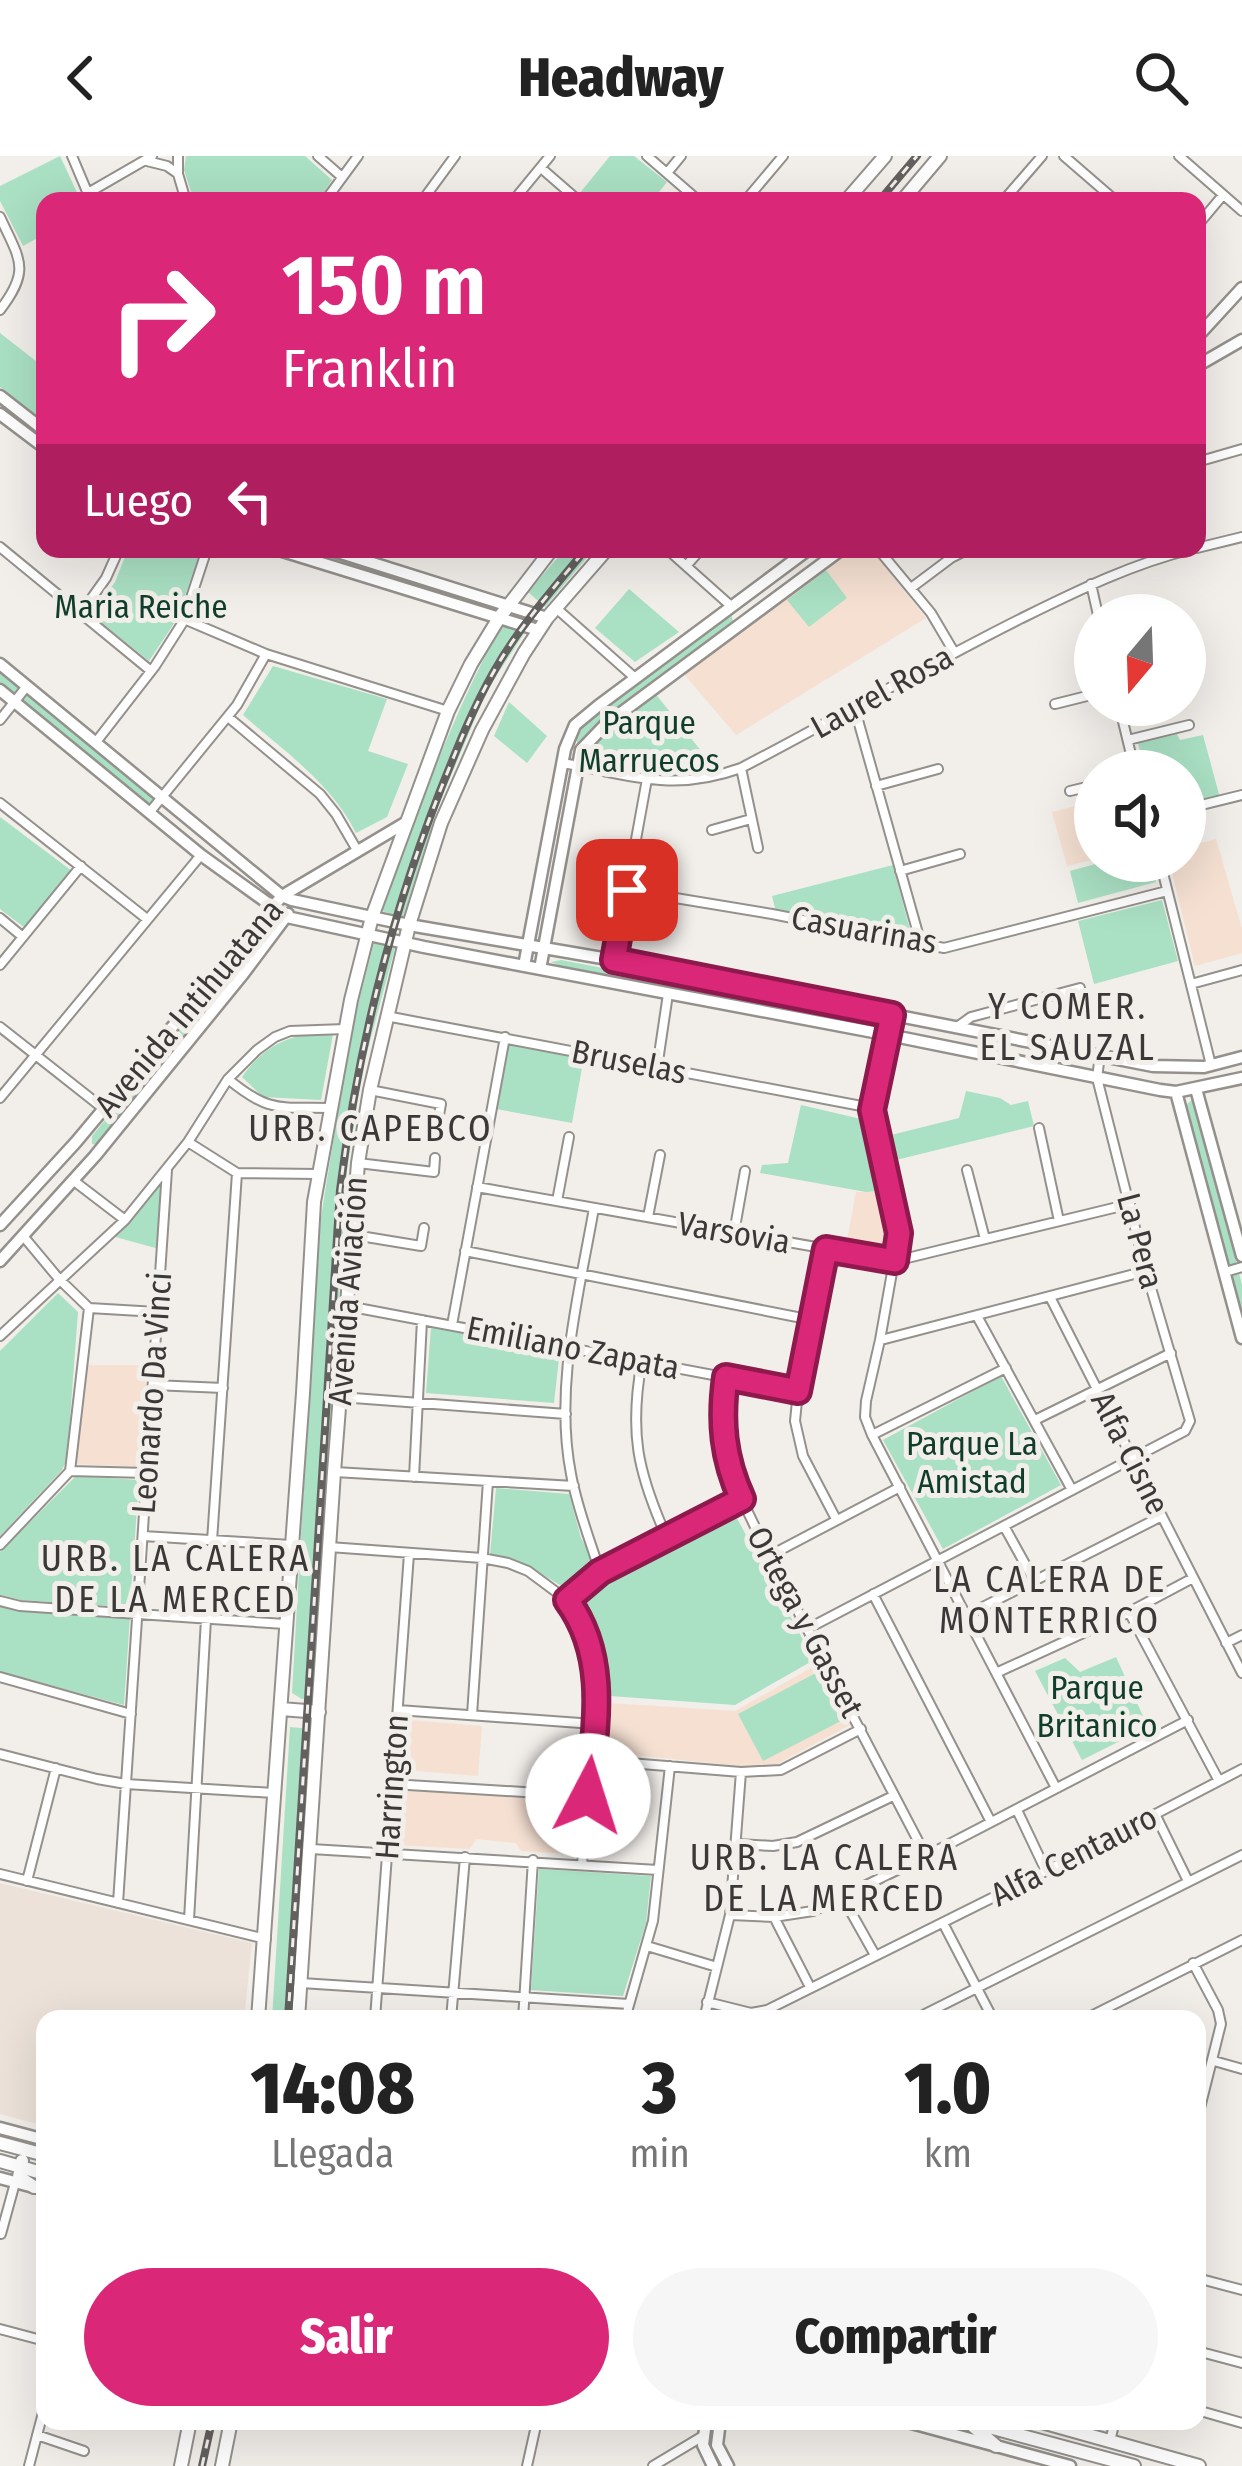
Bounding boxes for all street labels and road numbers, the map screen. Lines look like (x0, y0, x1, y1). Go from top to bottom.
street label: Laurel Rosa (804, 637, 960, 747)
street label: Avenida Intihuatana (86, 891, 292, 1125)
street label: Casuarinas (788, 898, 940, 962)
street label: Bruselas (568, 1031, 690, 1093)
street label: Avenida Aviación (320, 1175, 376, 1407)
street label: La Pera (1108, 1189, 1172, 1293)
street label: Varsovia (675, 1203, 793, 1263)
street label: Leonardo Da Vinci (124, 1271, 180, 1515)
street label: Emiliano Zapata (463, 1308, 683, 1388)
street label: Alfa Cisne (1082, 1385, 1178, 1521)
street label: Ortega y Gasset (738, 1520, 872, 1724)
street label: Harrington (367, 1713, 417, 1861)
street label: Alfa Centauro (984, 1797, 1164, 1915)

